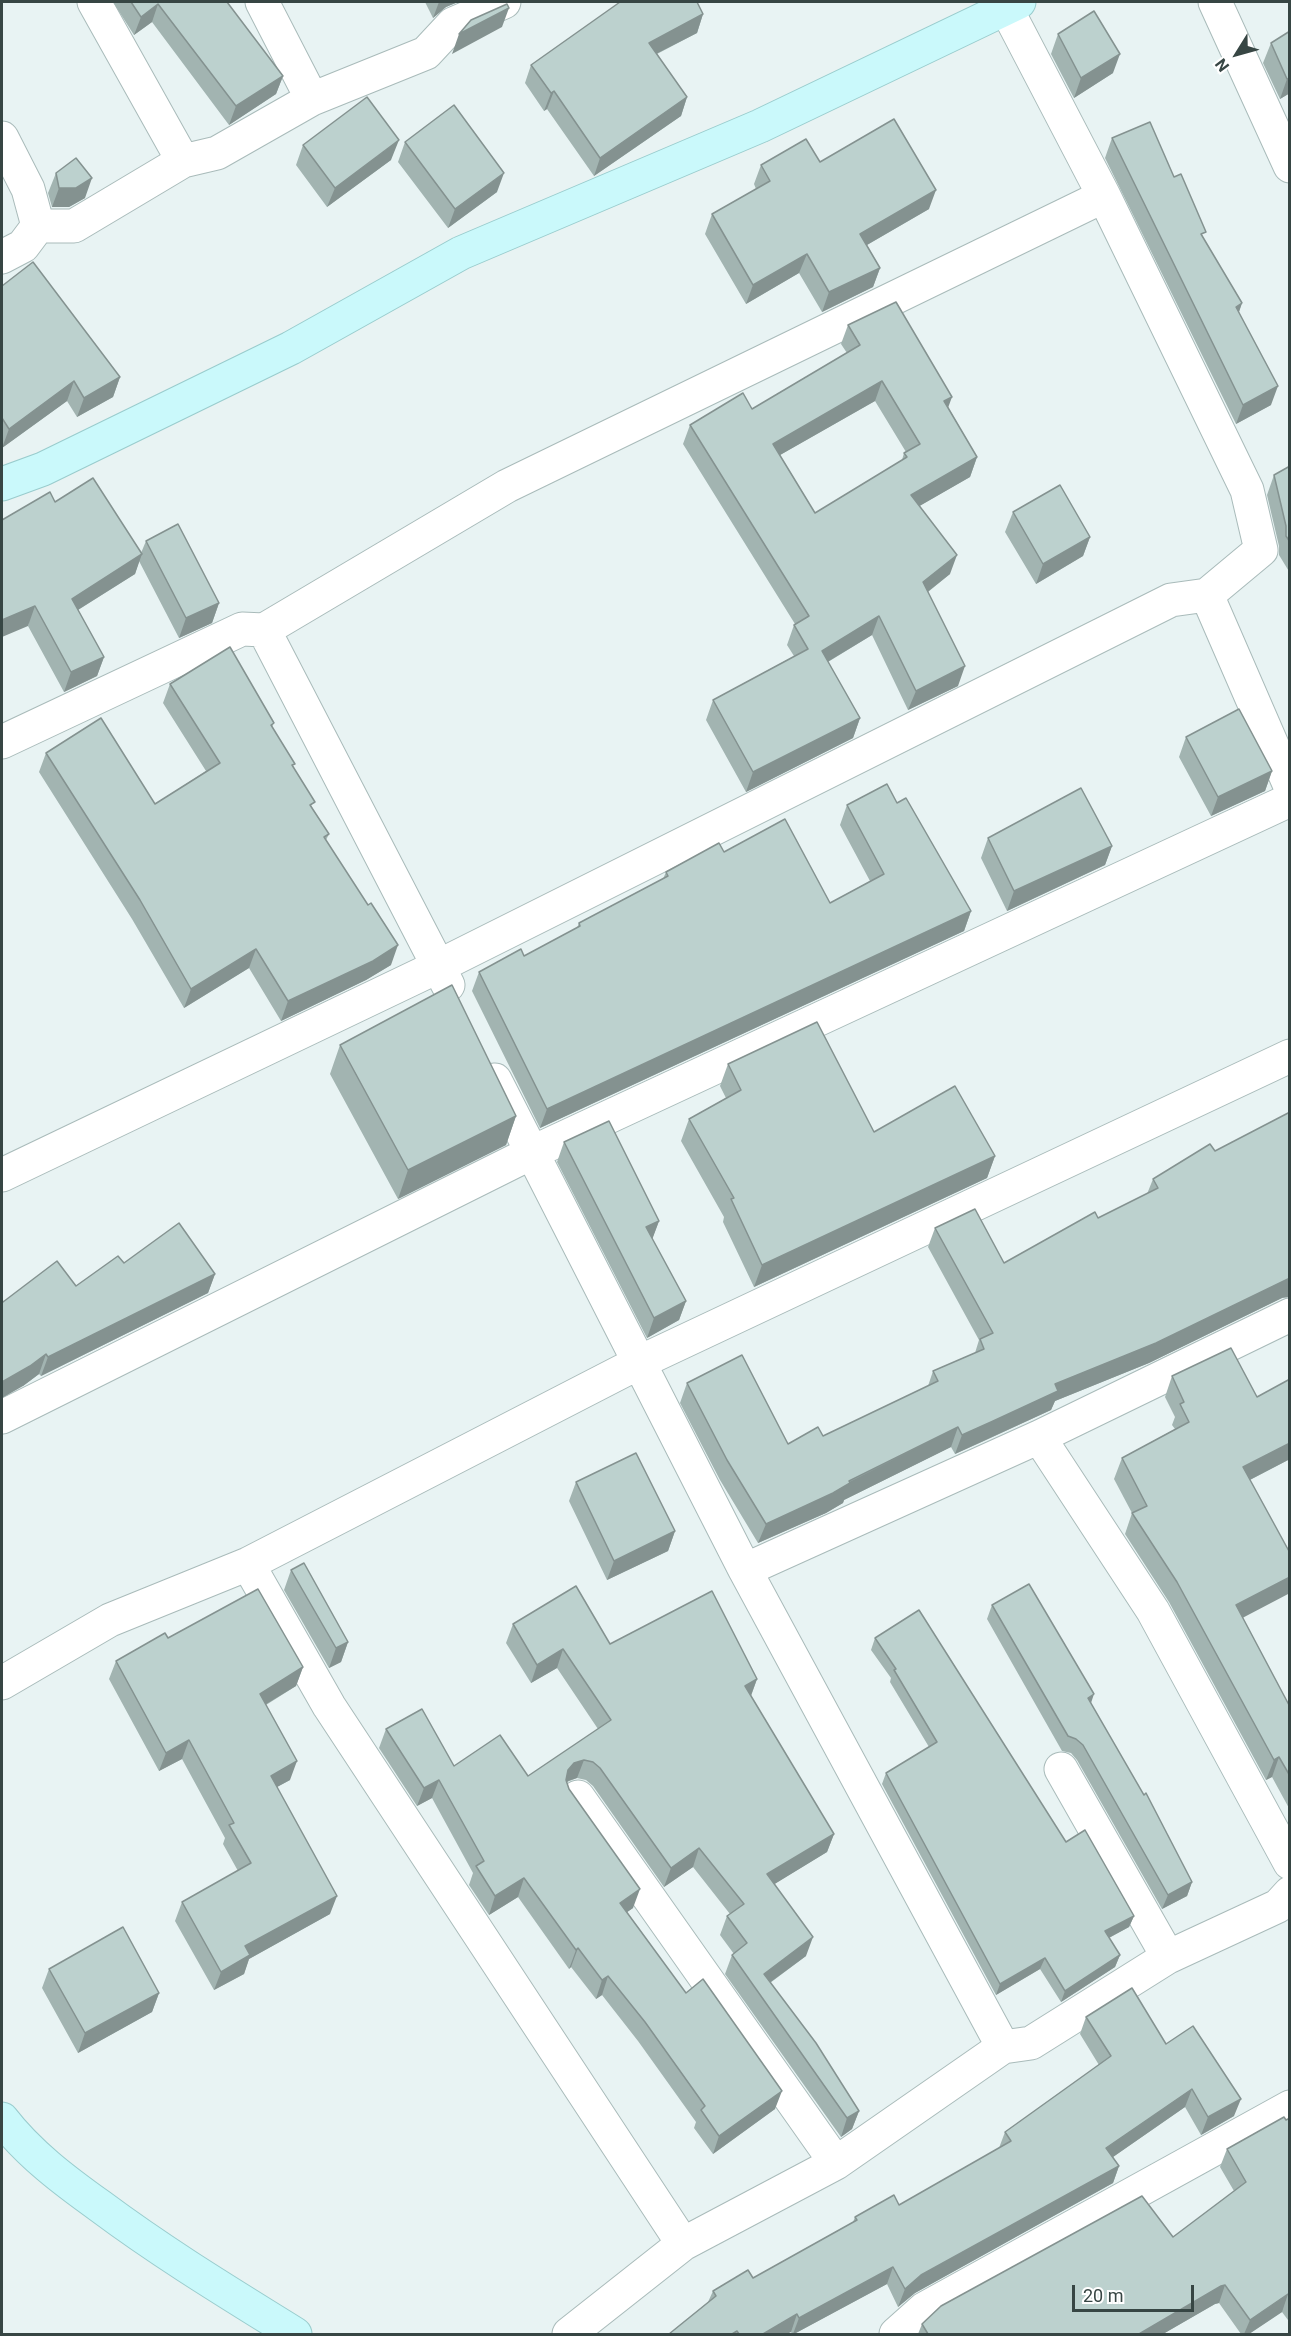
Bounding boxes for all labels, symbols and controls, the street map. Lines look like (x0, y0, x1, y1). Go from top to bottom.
north arrow (1207, 24, 1267, 84)
text: N (1211, 55, 1233, 75)
scale bar (1075, 2273, 1196, 2311)
text: 20 m (1083, 2285, 1123, 2306)

